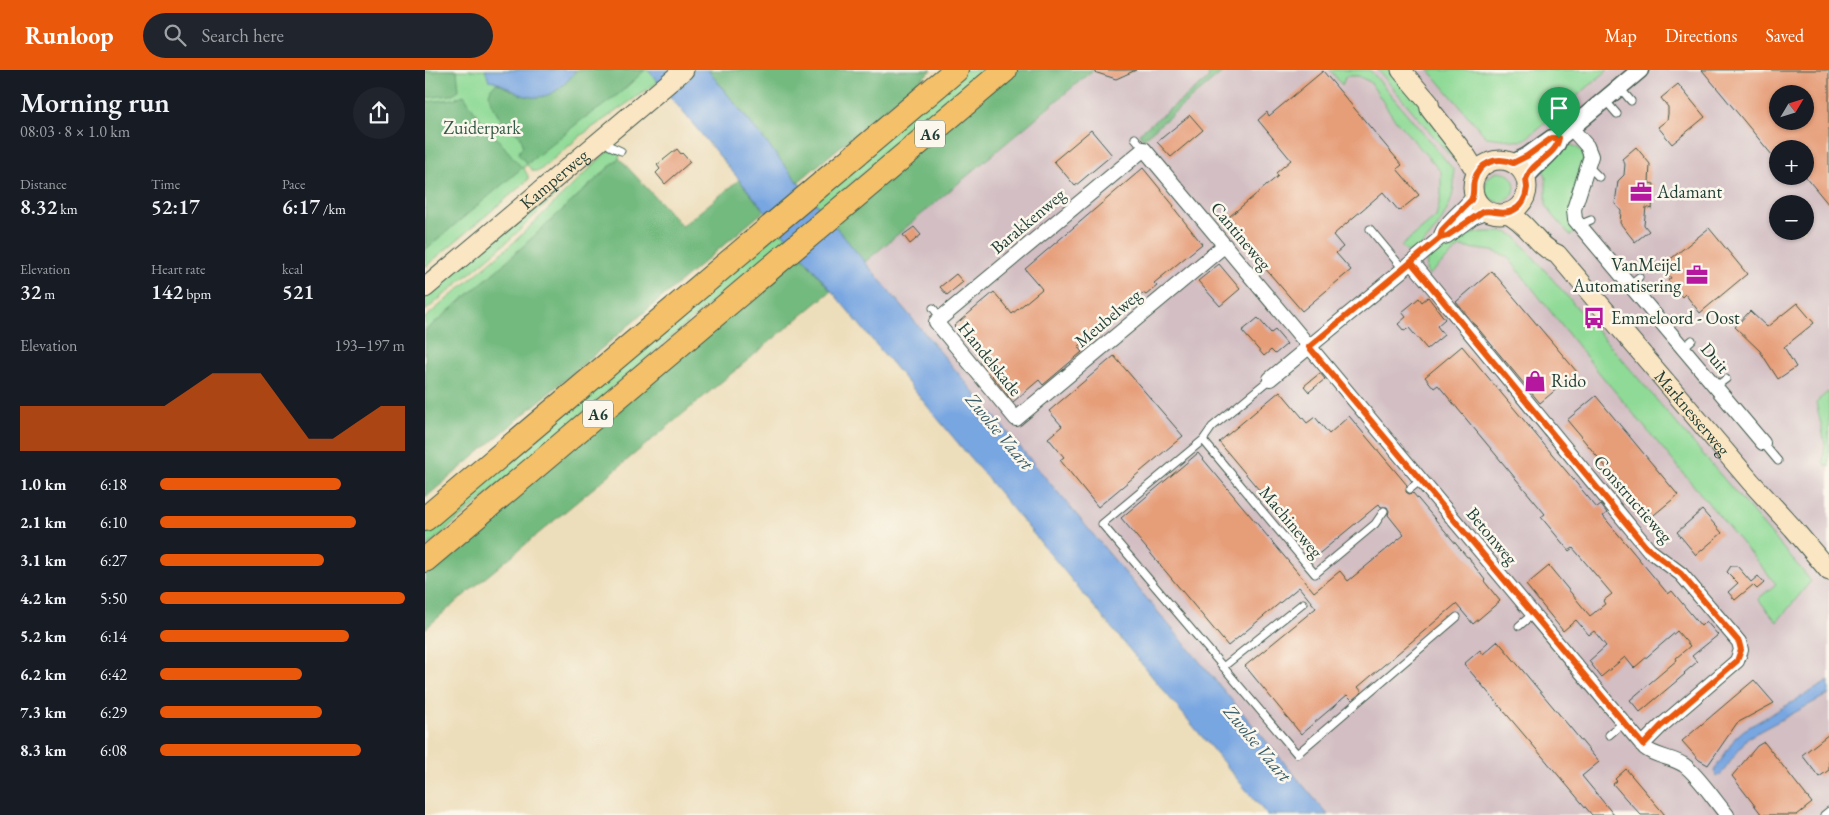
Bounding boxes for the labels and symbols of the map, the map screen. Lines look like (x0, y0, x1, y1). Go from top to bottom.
north arrow (1769, 85, 1814, 130)
pin (1538, 87, 1580, 138)
park label: Zuiderpark (443, 116, 521, 139)
road number: A6 (915, 121, 945, 148)
street label: Kamperweg (515, 143, 593, 214)
office icon: Adamant (1628, 179, 1654, 205)
place label: Adamant (1656, 180, 1722, 203)
street label: Barakkenweg (986, 183, 1070, 259)
street label: Cantineweg (1206, 197, 1277, 275)
place label: VanMeijel Automatisering (1572, 253, 1681, 297)
office icon: VanMeijel Automatisering (1684, 262, 1710, 288)
street label: Meubelweg (1070, 283, 1146, 352)
bus stop icon: Emmeloord - Oost (1581, 305, 1607, 331)
place label: Emmeloord - Oost (1611, 306, 1740, 329)
street label: Handelskade (953, 317, 1027, 401)
street label: Duit (1696, 338, 1735, 378)
street label: Marknesserweg (1650, 365, 1736, 460)
shop icon: Rido (1522, 368, 1548, 394)
place label: Rido (1551, 369, 1586, 392)
water label: Zwolse Vaart (959, 387, 1040, 476)
road number: A6 (583, 400, 613, 428)
street label: Constructieweg (1589, 450, 1678, 548)
street label: Machineweg (1255, 481, 1328, 563)
street label: Betonweg (1462, 502, 1523, 569)
water label: Zwolse Vaart (1217, 699, 1298, 788)

